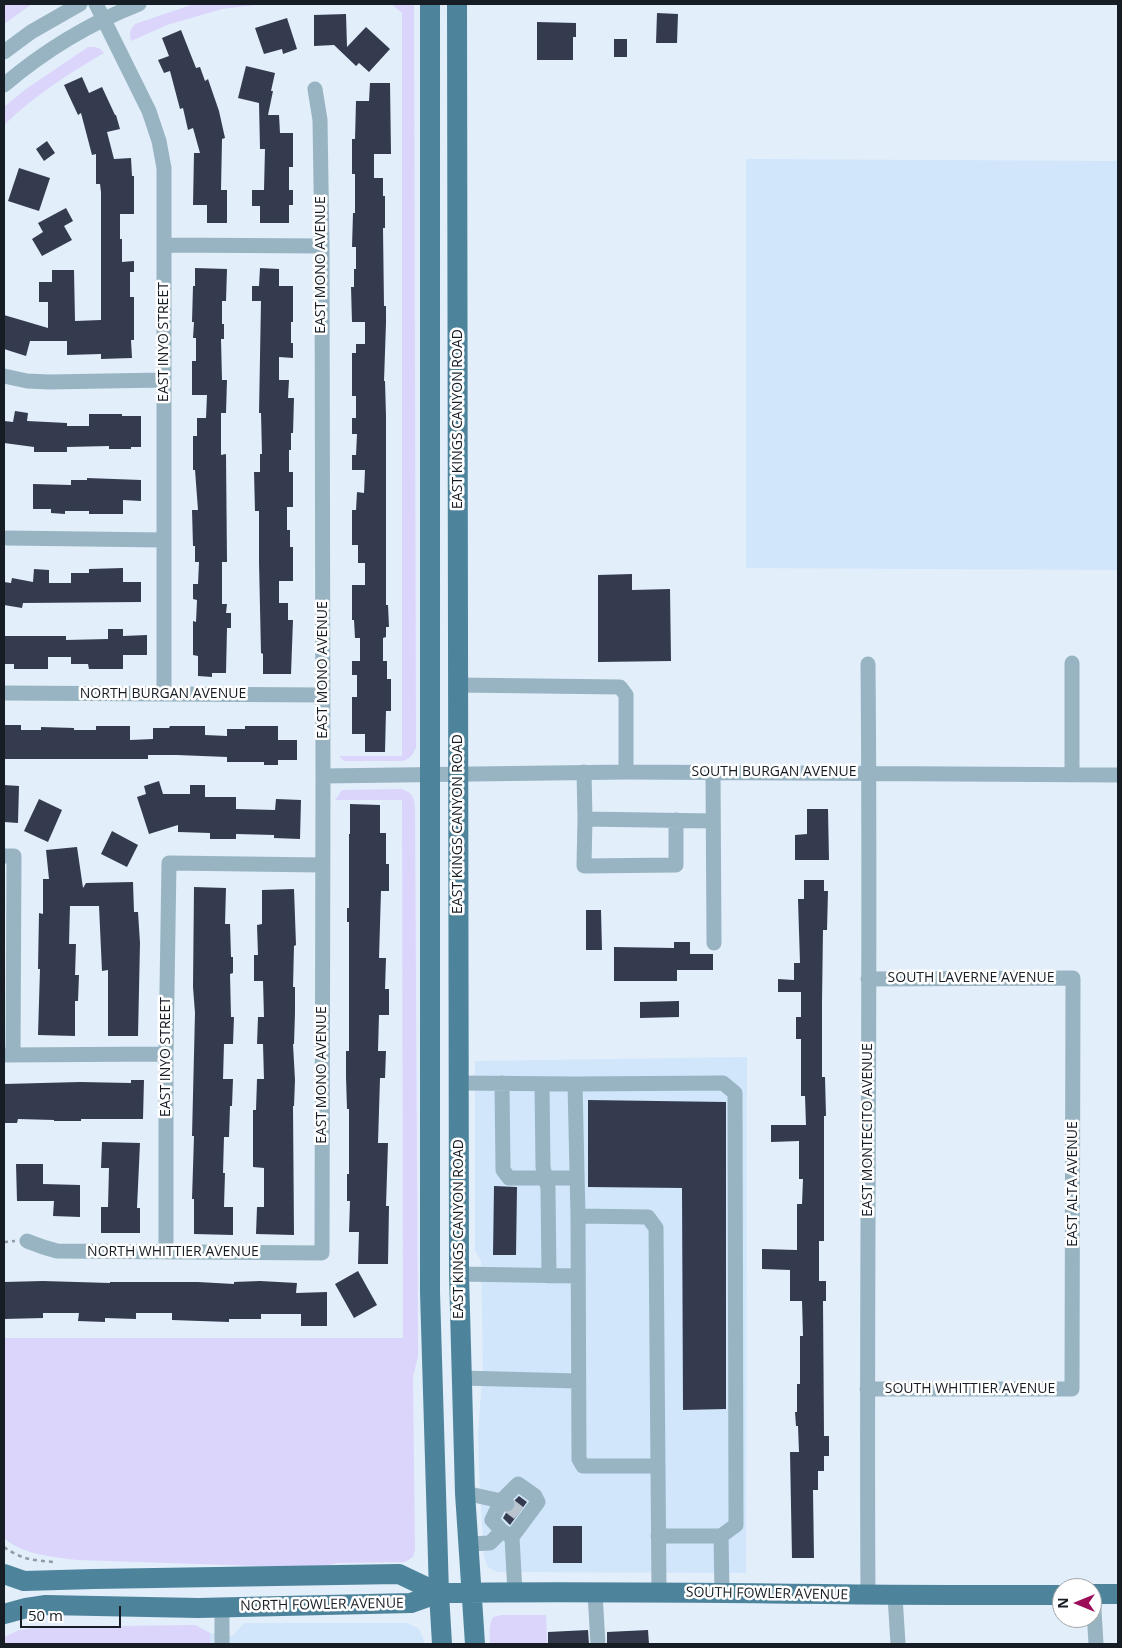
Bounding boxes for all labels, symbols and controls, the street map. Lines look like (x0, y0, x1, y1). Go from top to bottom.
street label: EAST MONO AVENUE (313, 196, 329, 334)
street label: EAST INYO STREET (156, 282, 172, 402)
street label: EAST KINGS CANYON ROAD (450, 329, 466, 509)
street label: EAST MONO AVENUE (315, 601, 331, 739)
street label: NORTH BURGAN AVENUE (80, 686, 246, 702)
street label: EAST KINGS CANYON ROAD (450, 734, 466, 914)
street label: SOUTH BURGAN AVENUE (691, 764, 857, 780)
street label: SOUTH LAVERNE AVENUE (888, 970, 1054, 986)
street label: EAST INYO STREET (158, 997, 174, 1117)
street label: EAST MONO AVENUE (314, 1006, 330, 1144)
street label: EAST MONTECITO AVENUE (860, 1043, 876, 1217)
street label: EAST ALTA AVENUE (1065, 1121, 1081, 1247)
street label: EAST KINGS CANYON ROAD (451, 1139, 467, 1319)
street label: NORTH WHITTIER AVENUE (87, 1244, 259, 1260)
street label: SOUTH WHITTIER AVENUE (885, 1381, 1055, 1397)
north arrow (1052, 1578, 1102, 1628)
street label: SOUTH FOWLER AVENUE (686, 1584, 848, 1604)
street label: NORTH FOWLER AVENUE (240, 1595, 404, 1615)
scale bar (22, 1596, 124, 1628)
text: N (1053, 1597, 1072, 1609)
text: 50 m (28, 1605, 63, 1625)

